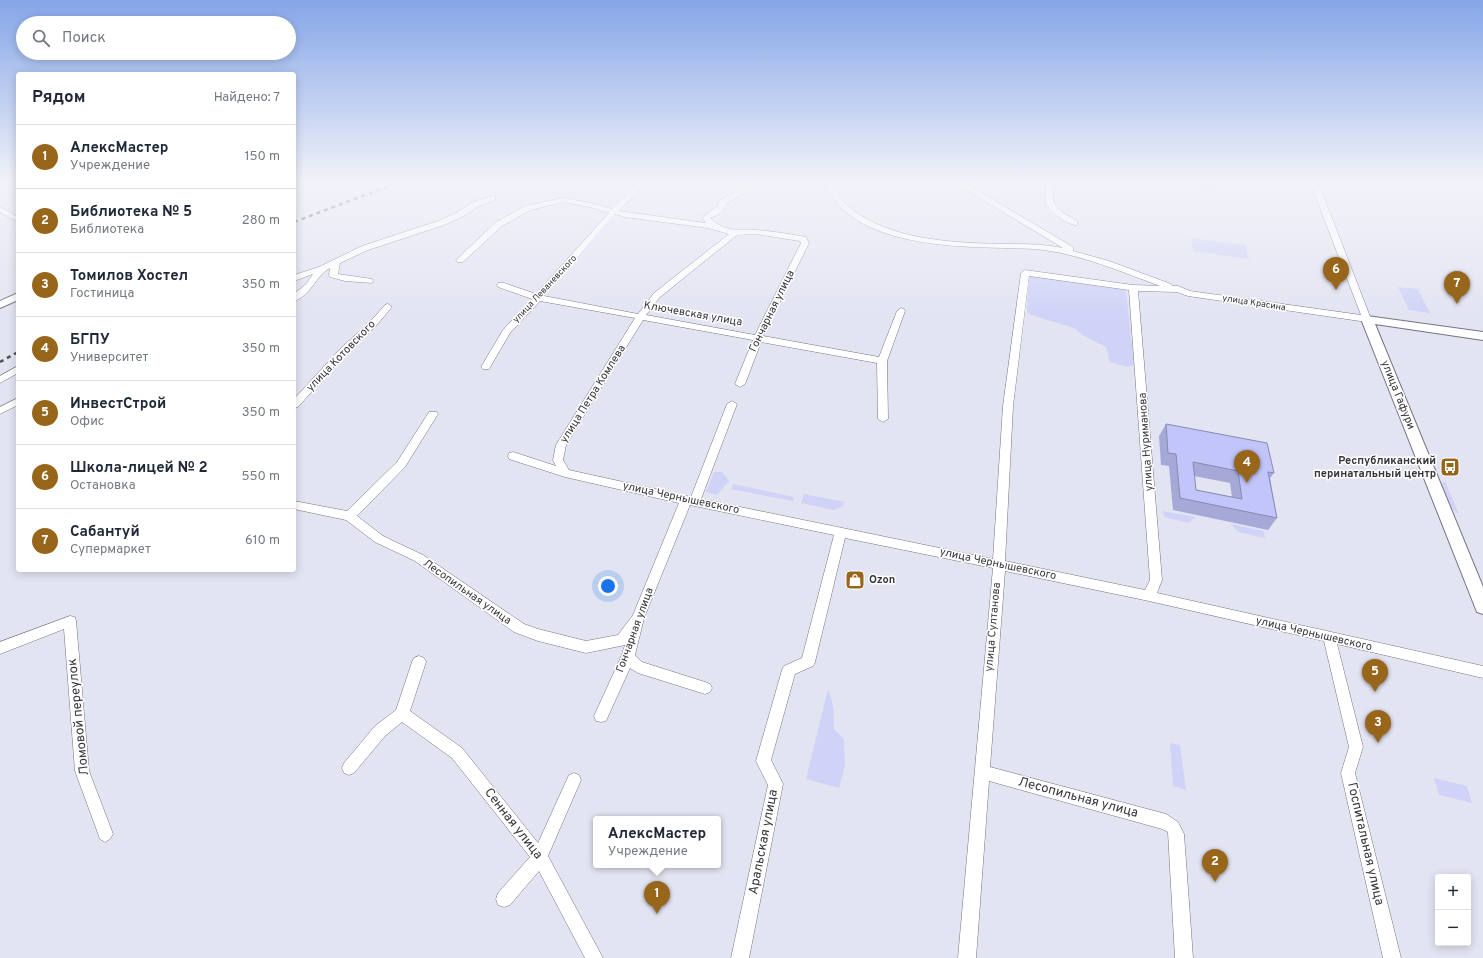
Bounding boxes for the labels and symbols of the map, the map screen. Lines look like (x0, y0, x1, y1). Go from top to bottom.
street label: улица Леваневского (511, 253, 579, 325)
pin: 6 (1323, 257, 1349, 290)
street label: Гончарная улица (746, 268, 798, 354)
pin: 7 (1444, 271, 1470, 304)
street label: улица Красина (1222, 293, 1287, 313)
street label: Ключевская улица (643, 298, 744, 330)
street label: улица Котовского (303, 317, 379, 395)
street label: улица Петра Комлева (557, 342, 629, 446)
street label: улица Гафури (1378, 358, 1418, 432)
street label: улица Нуриманова (1136, 392, 1156, 492)
pin: 4 (1234, 450, 1260, 483)
place label: Республиканский перинатальный центр (1314, 454, 1436, 481)
bus stop icon: Республиканский перинатальный центр (1439, 456, 1461, 478)
street label: улица Чернышевского (621, 479, 741, 517)
street label: улица Чернышевского (938, 545, 1058, 583)
street label: Лесопильная улица (420, 556, 514, 628)
shop icon: Ozon (844, 569, 866, 591)
place label: Ozon (869, 573, 895, 587)
your location (598, 576, 618, 596)
street label: улица Султанова (982, 582, 1004, 672)
street label: Гончарная улица (613, 585, 657, 674)
street label: улица Чернышевского (1254, 614, 1374, 654)
street label: Ломовой переулок (65, 658, 93, 776)
pin: 5 (1362, 659, 1388, 692)
pin: 3 (1365, 710, 1391, 743)
street label: Лесопильная улица (1016, 774, 1140, 822)
street label: Госпитальная улица (1343, 781, 1387, 907)
street label: Сенная улица (480, 785, 546, 863)
street label: Аральская улица (746, 788, 782, 896)
pin: 2 (1202, 849, 1228, 882)
pin: 1 (644, 881, 670, 914)

